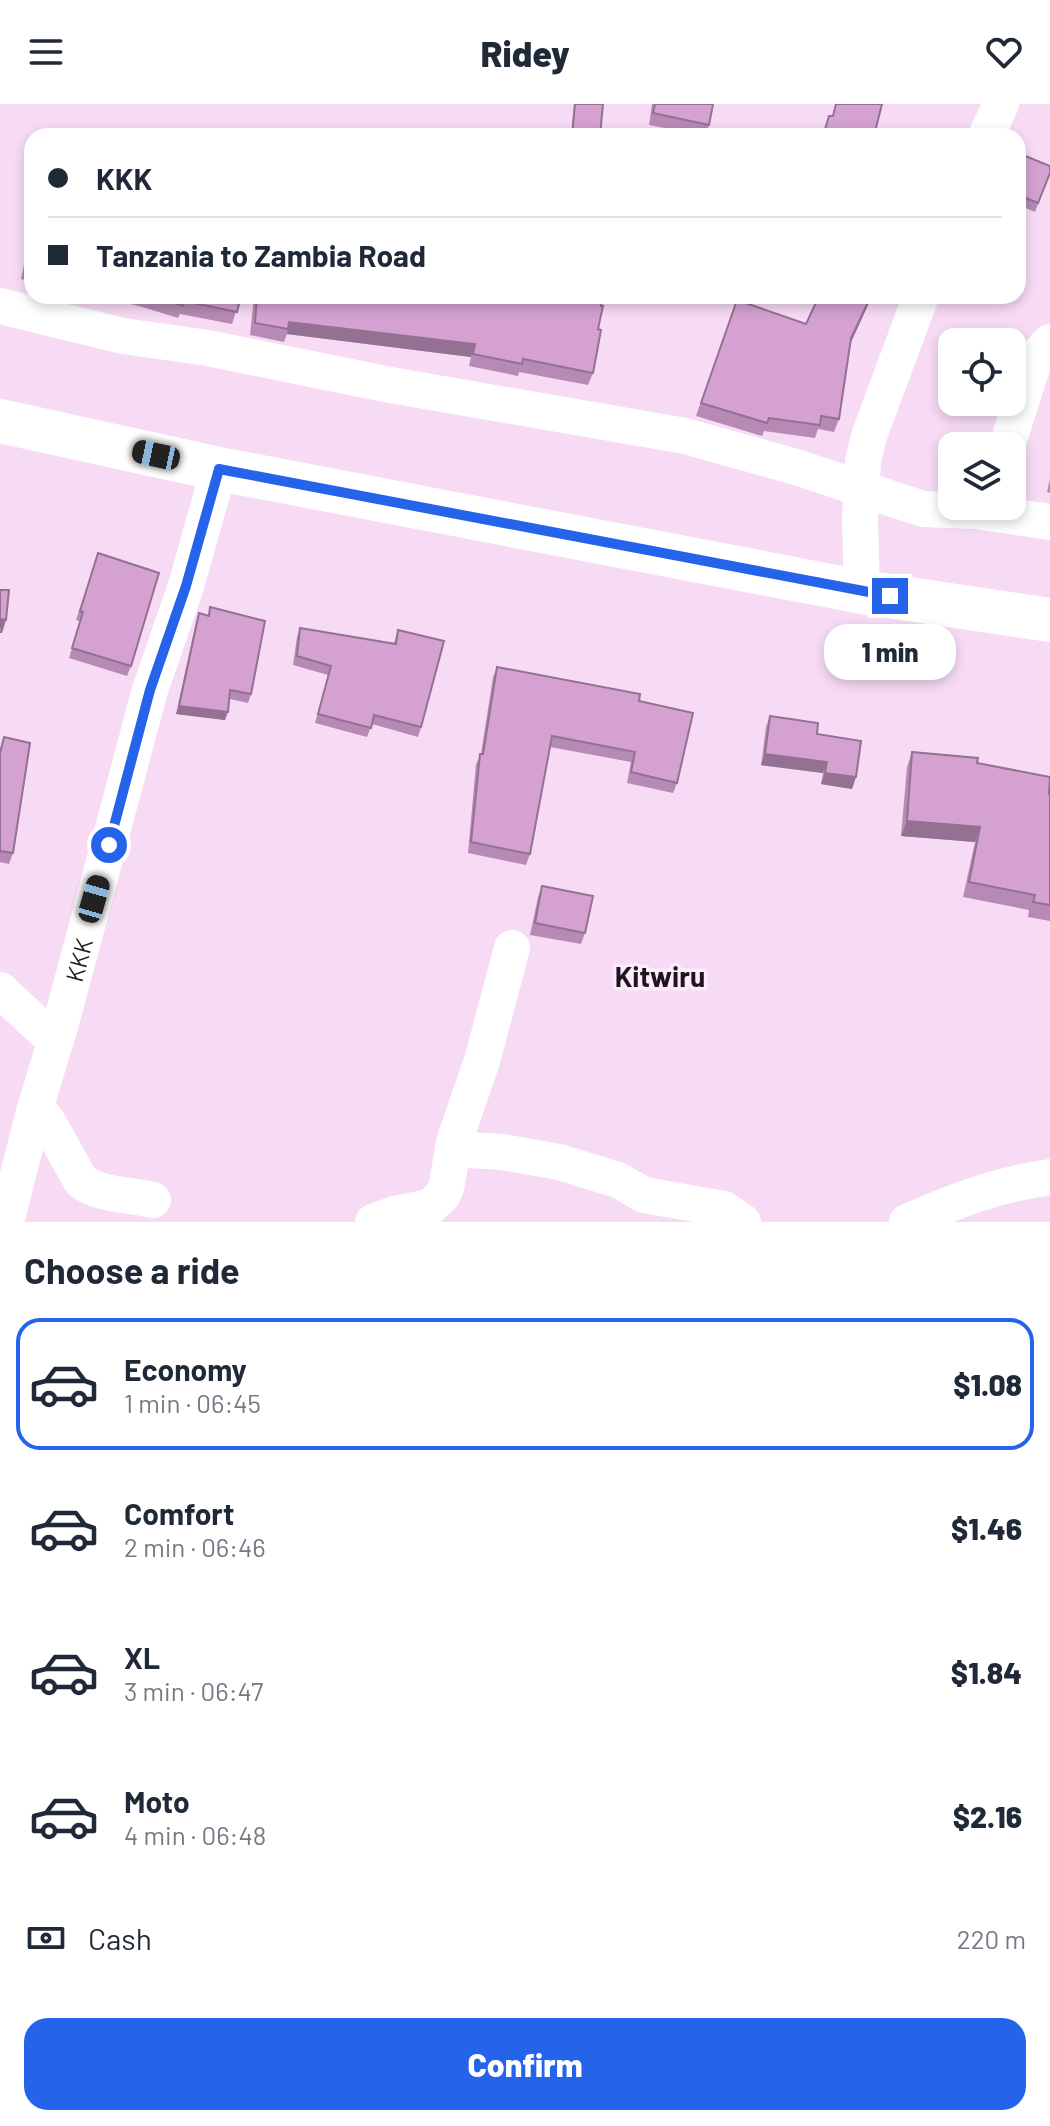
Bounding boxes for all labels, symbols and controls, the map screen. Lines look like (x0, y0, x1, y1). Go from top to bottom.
icon: menu (24, 30, 68, 74)
icon: heart (982, 30, 1026, 74)
text: Ridey (480, 31, 570, 74)
text: KKK (96, 160, 152, 196)
text: Tanzania to Zambia Road (96, 237, 426, 273)
map controls (938, 328, 1026, 520)
button: locate (938, 328, 1026, 416)
button: layers (938, 432, 1026, 520)
car (130, 438, 182, 472)
route end (872, 578, 908, 614)
callout: 1 min (824, 624, 956, 680)
text: 1 min (861, 636, 919, 667)
route start (91, 827, 127, 863)
car (76, 873, 112, 925)
street label: KKK (58, 934, 98, 985)
district label: Kitwiru (615, 959, 705, 993)
text: Choose a ride (24, 1248, 240, 1291)
icon: car (28, 1348, 100, 1420)
text: Economy (124, 1351, 247, 1387)
text: $1.08 (953, 1366, 1022, 1402)
text: 1 min · 06:45 (124, 1387, 261, 1418)
icon: car (28, 1492, 100, 1564)
text: Comfort (124, 1495, 234, 1531)
text: $1.46 (951, 1510, 1022, 1546)
text: 2 min · 06:46 (124, 1531, 266, 1562)
icon: car (28, 1636, 100, 1708)
text: XL (124, 1639, 160, 1675)
text: $1.84 (951, 1654, 1022, 1690)
text: 3 min · 06:47 (124, 1675, 263, 1706)
icon: car (28, 1780, 100, 1852)
text: Moto (124, 1783, 190, 1819)
text: $2.16 (953, 1798, 1022, 1834)
text: 4 min · 06:48 (124, 1819, 266, 1850)
icon: cash (24, 1916, 68, 1960)
text: Cash (88, 1920, 152, 1956)
text: 220 m (957, 1923, 1026, 1954)
button: Confirm (24, 2018, 1026, 2110)

